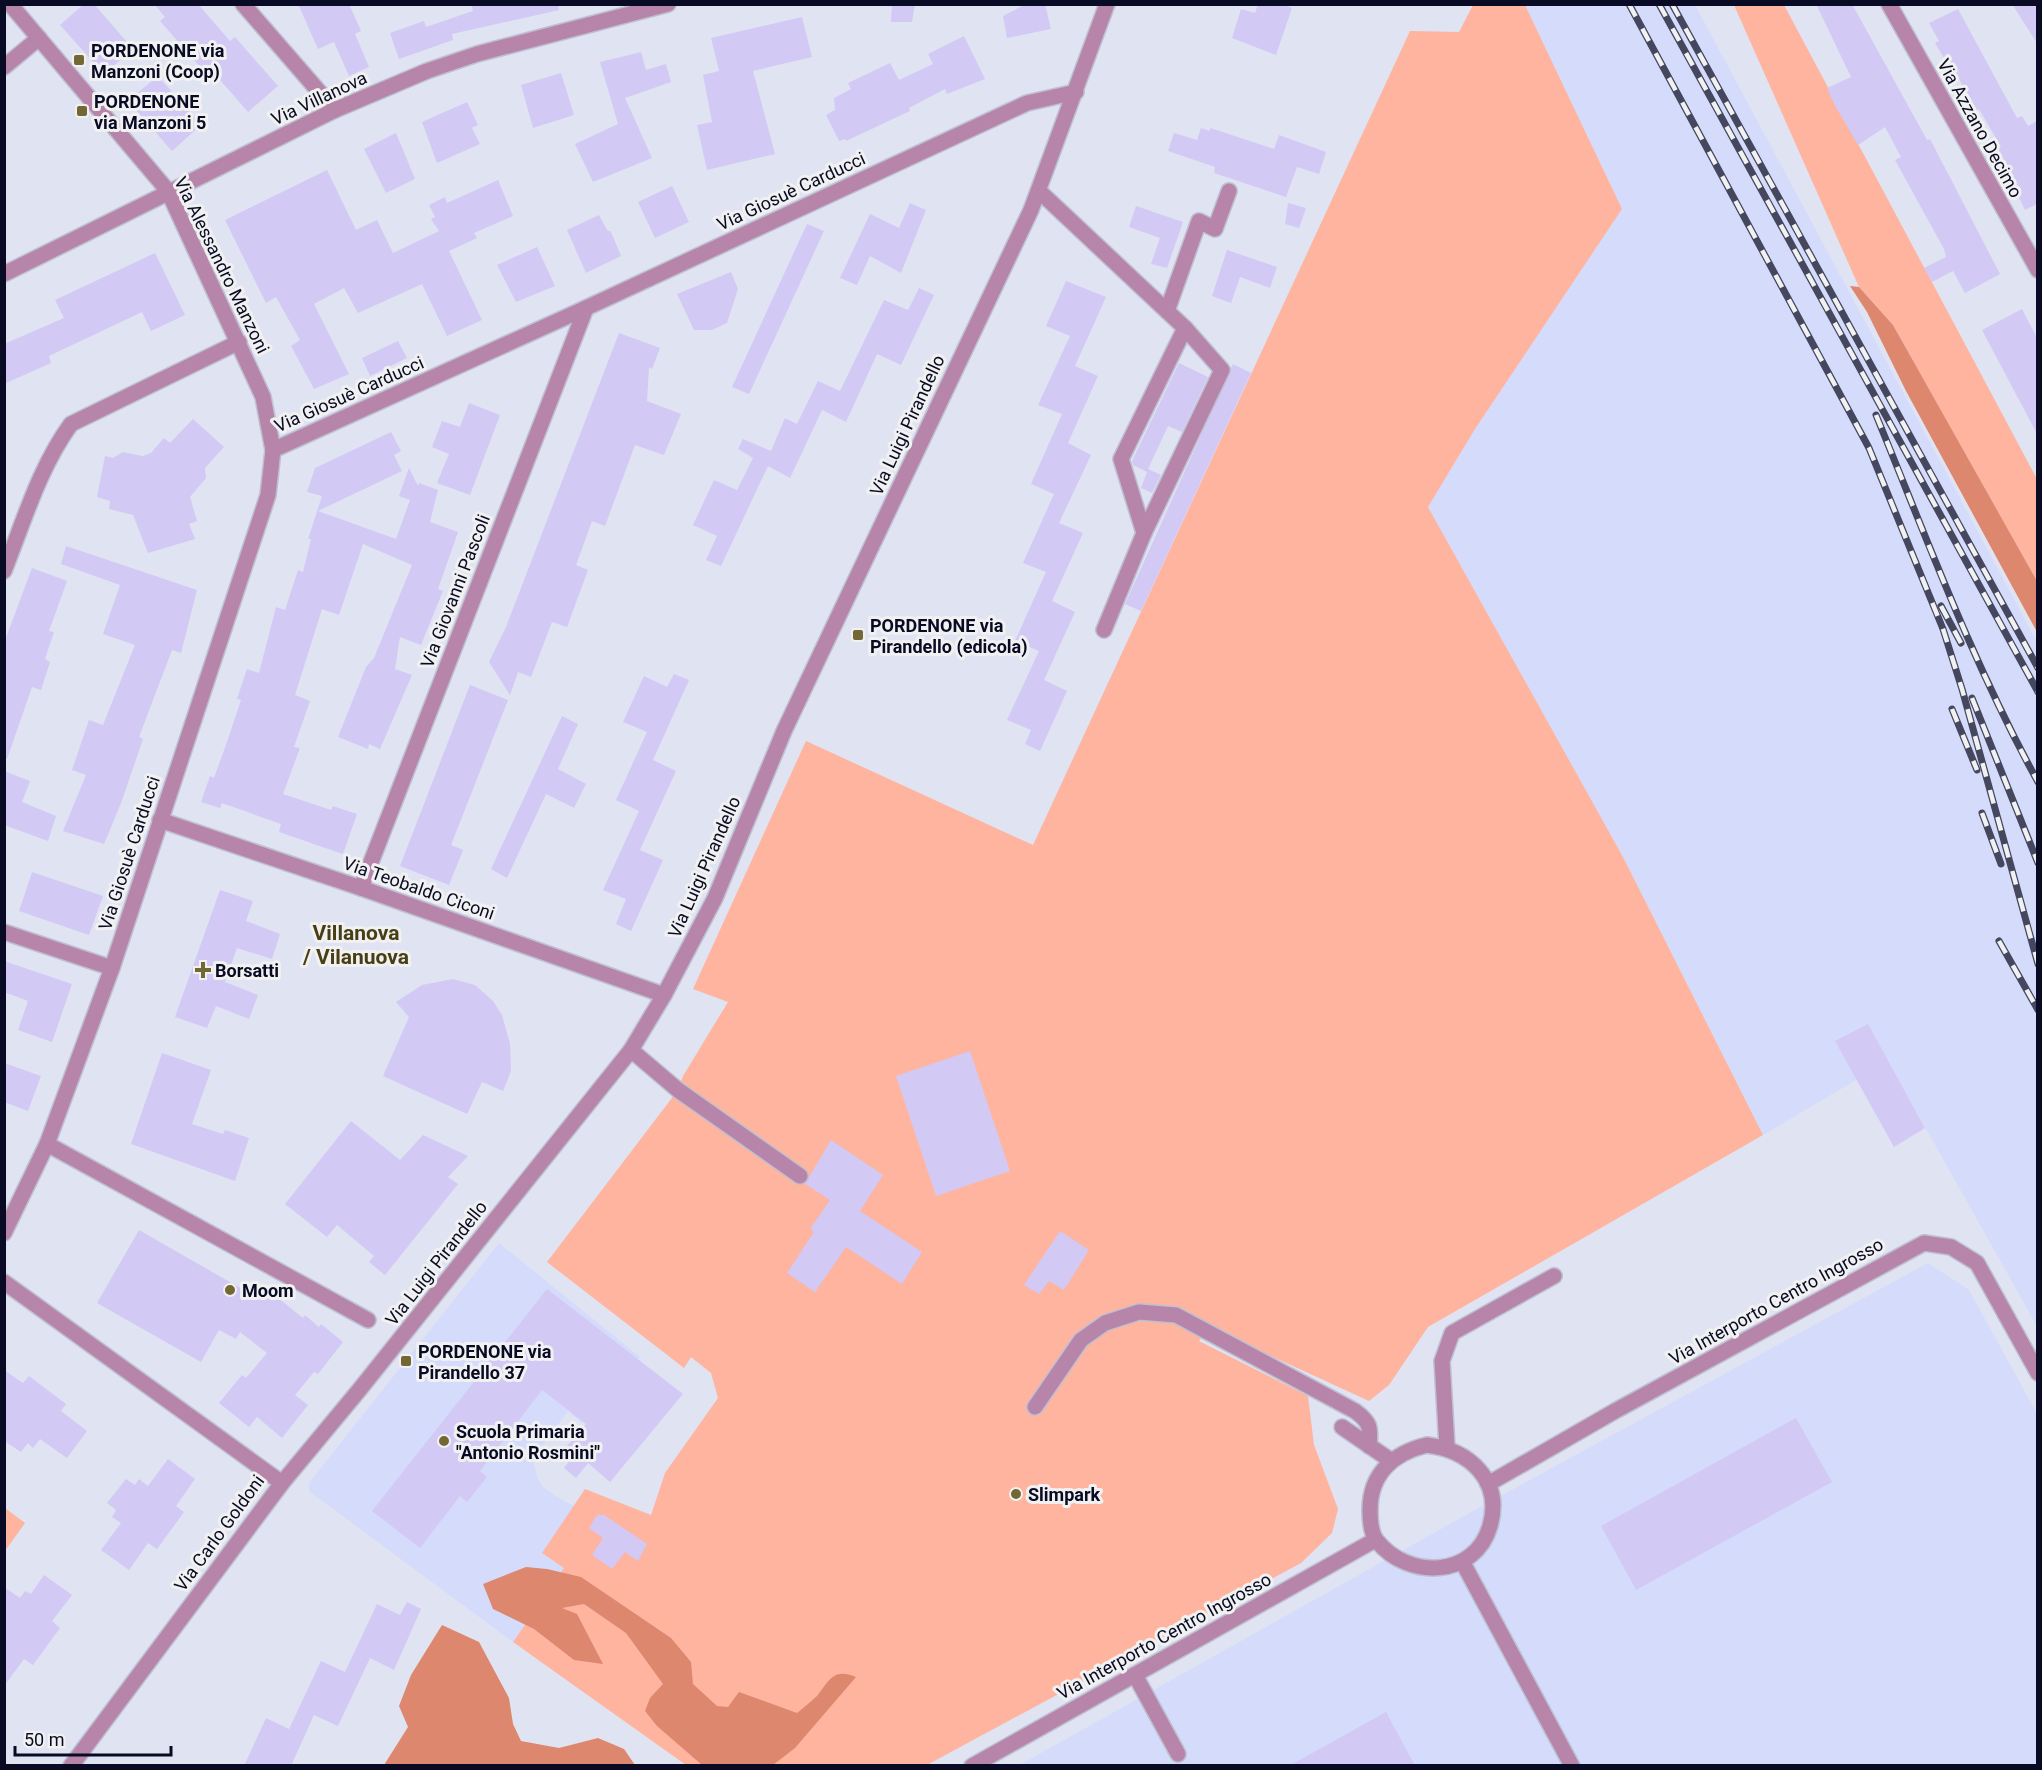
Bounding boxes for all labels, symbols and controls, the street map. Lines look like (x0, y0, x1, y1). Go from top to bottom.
place label: PORDENONE via Manzoni (Coop) (91, 40, 225, 83)
marker: PORDENONE via Manzoni (Coop) (72, 53, 86, 67)
street label: Via Azzano Decimo (1933, 55, 2027, 201)
street label: Via Villanova (268, 67, 370, 129)
place label: PORDENONE via Manzoni 5 (94, 91, 206, 133)
marker: PORDENONE via Manzoni 5 (75, 104, 89, 118)
street label: Via Giosuè Carducci (714, 147, 868, 235)
street label: Via Alessandro Manzoni (170, 173, 274, 357)
street label: Via Luigi Pirandello (865, 351, 949, 499)
street label: Via Giosuè Carducci (271, 352, 427, 436)
street label: Via Giovanni Pascoli (416, 511, 494, 671)
place label: PORDENONE via Pirandello (edicola) (870, 615, 1028, 658)
marker: PORDENONE via Pirandello (edicola) (851, 628, 865, 642)
street label: Via Giosuè Carducci (94, 773, 164, 933)
street label: Via Luigi Pirandello (663, 793, 745, 941)
street label: Via Teobaldo Ciconi (341, 852, 497, 924)
district label: Villanova / Vilanuova (302, 921, 409, 969)
place label: Borsatti (215, 960, 279, 981)
marker: Borsatti (196, 963, 210, 977)
street label: Via Luigi Pirandello (381, 1196, 491, 1330)
street label: Via Interporto Centro Ingrosso (1665, 1233, 1887, 1369)
place label: Moom (242, 1280, 294, 1301)
marker: Moom (223, 1283, 237, 1297)
place label: PORDENONE via Pirandello 37 (418, 1341, 552, 1383)
marker: PORDENONE via Pirandello 37 (399, 1354, 413, 1368)
place label: Scuola Primaria "Antonio Rosmini" (456, 1421, 600, 1463)
marker: Scuola Primaria "Antonio Rosmini" (437, 1434, 451, 1448)
street label: Via Carlo Goldoni (170, 1471, 268, 1595)
place label: Slimpark (1028, 1484, 1101, 1505)
marker: Slimpark (1009, 1487, 1023, 1501)
street label: Via Interporto Centro Ingrosso (1053, 1568, 1275, 1704)
scale bar (15, 1719, 171, 1757)
text: 50 m (24, 1729, 64, 1750)

